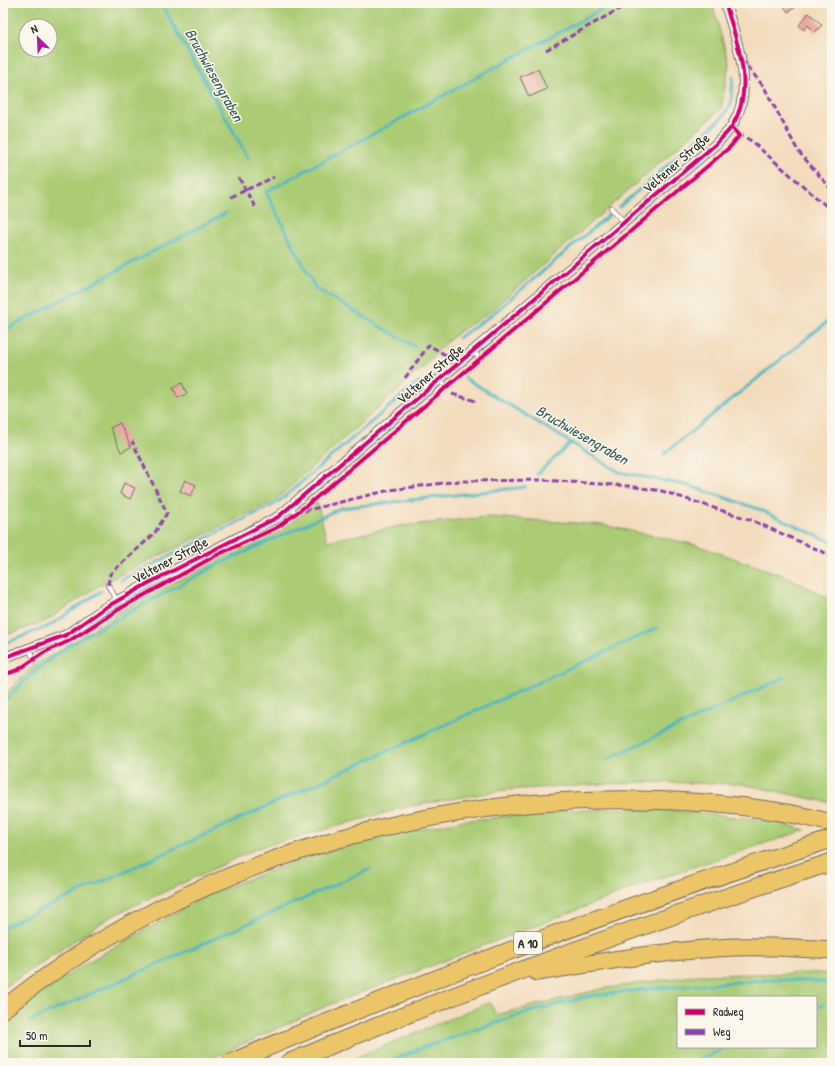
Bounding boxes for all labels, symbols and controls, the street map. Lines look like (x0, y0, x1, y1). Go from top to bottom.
north arrow (18, 18, 58, 58)
text: N (28, 21, 40, 36)
water label: Bruchwiesengraben (180, 24, 249, 126)
street label: Veltener Straße (638, 128, 714, 198)
street label: Veltener Straße (392, 339, 468, 409)
water label: Bruchwiesengraben (532, 400, 633, 470)
street label: Veltener Straße (129, 531, 212, 588)
road number: A 10 (514, 932, 542, 954)
legend (677, 996, 817, 1048)
text: Radweg (713, 1003, 744, 1020)
scale bar (20, 1022, 90, 1048)
text: Weg (713, 1023, 731, 1040)
text: 50 m (26, 1027, 47, 1044)

